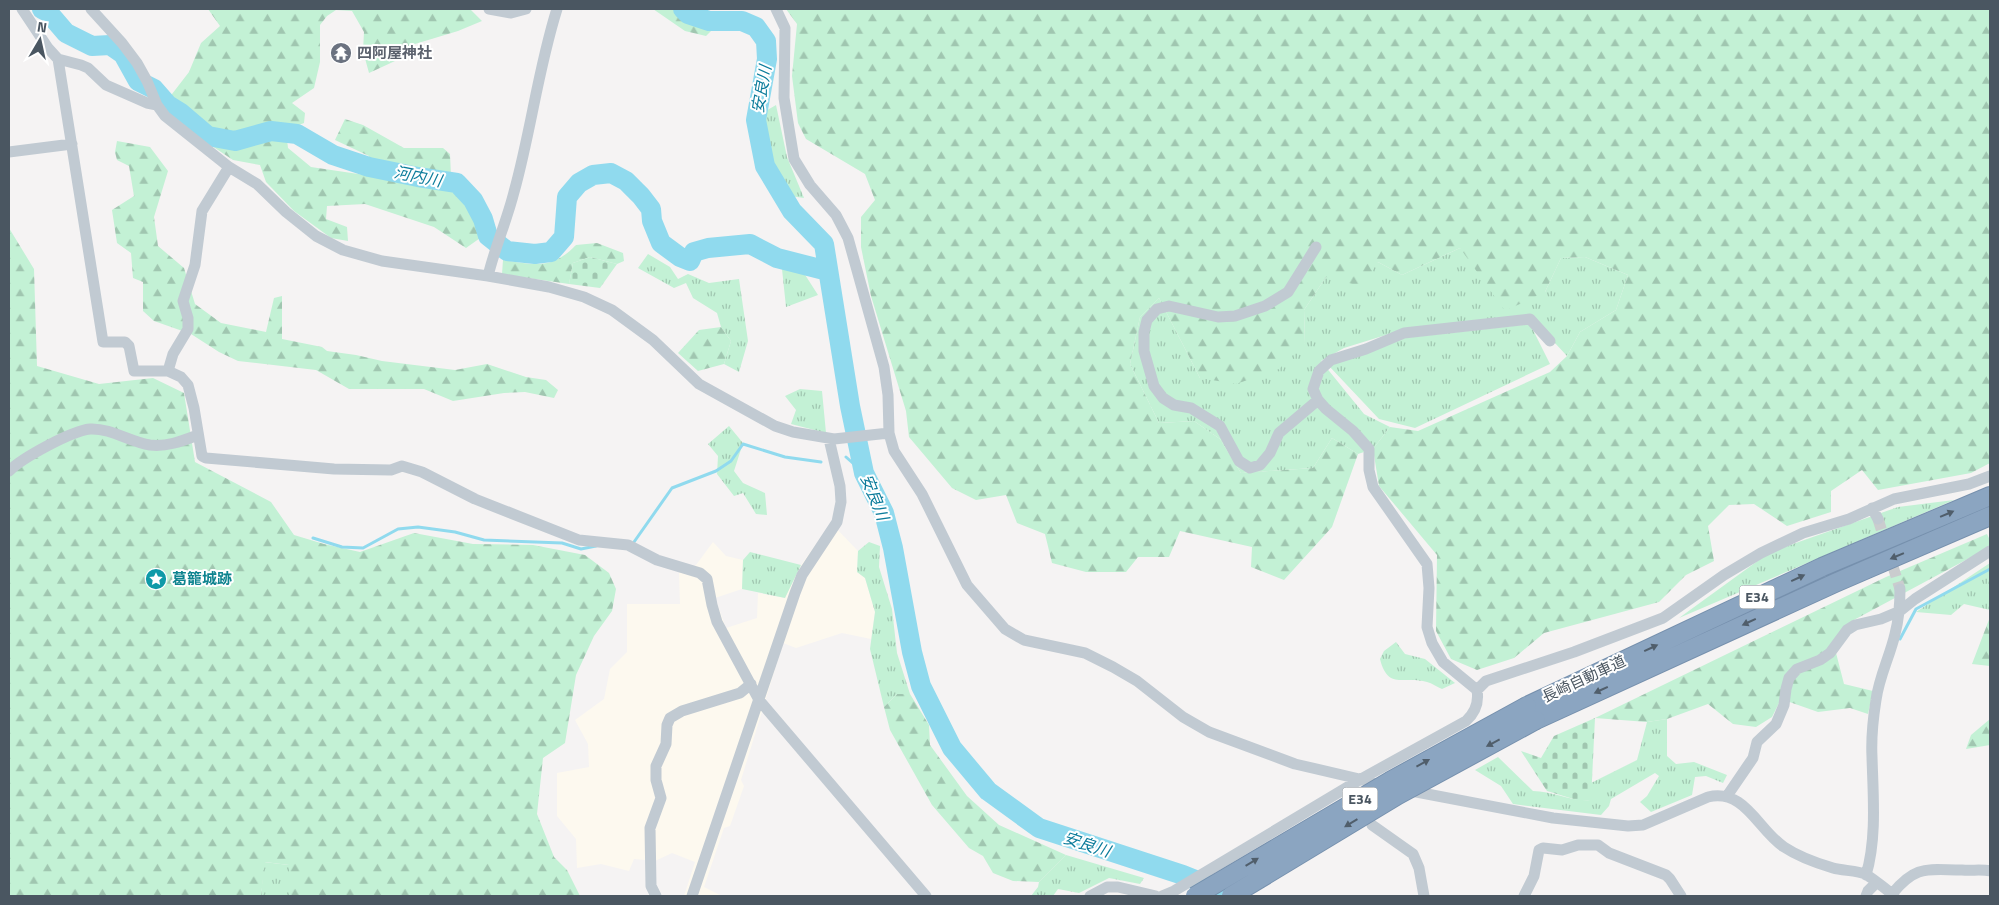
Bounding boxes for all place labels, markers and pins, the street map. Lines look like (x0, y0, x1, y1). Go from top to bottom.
temple icon: 四阿屋神社 (329, 41, 353, 65)
place label: 四阿屋神社 (357, 41, 432, 64)
place icon: 葛籠城跡 (144, 567, 168, 591)
place label: 葛籠城跡 (172, 567, 232, 590)

